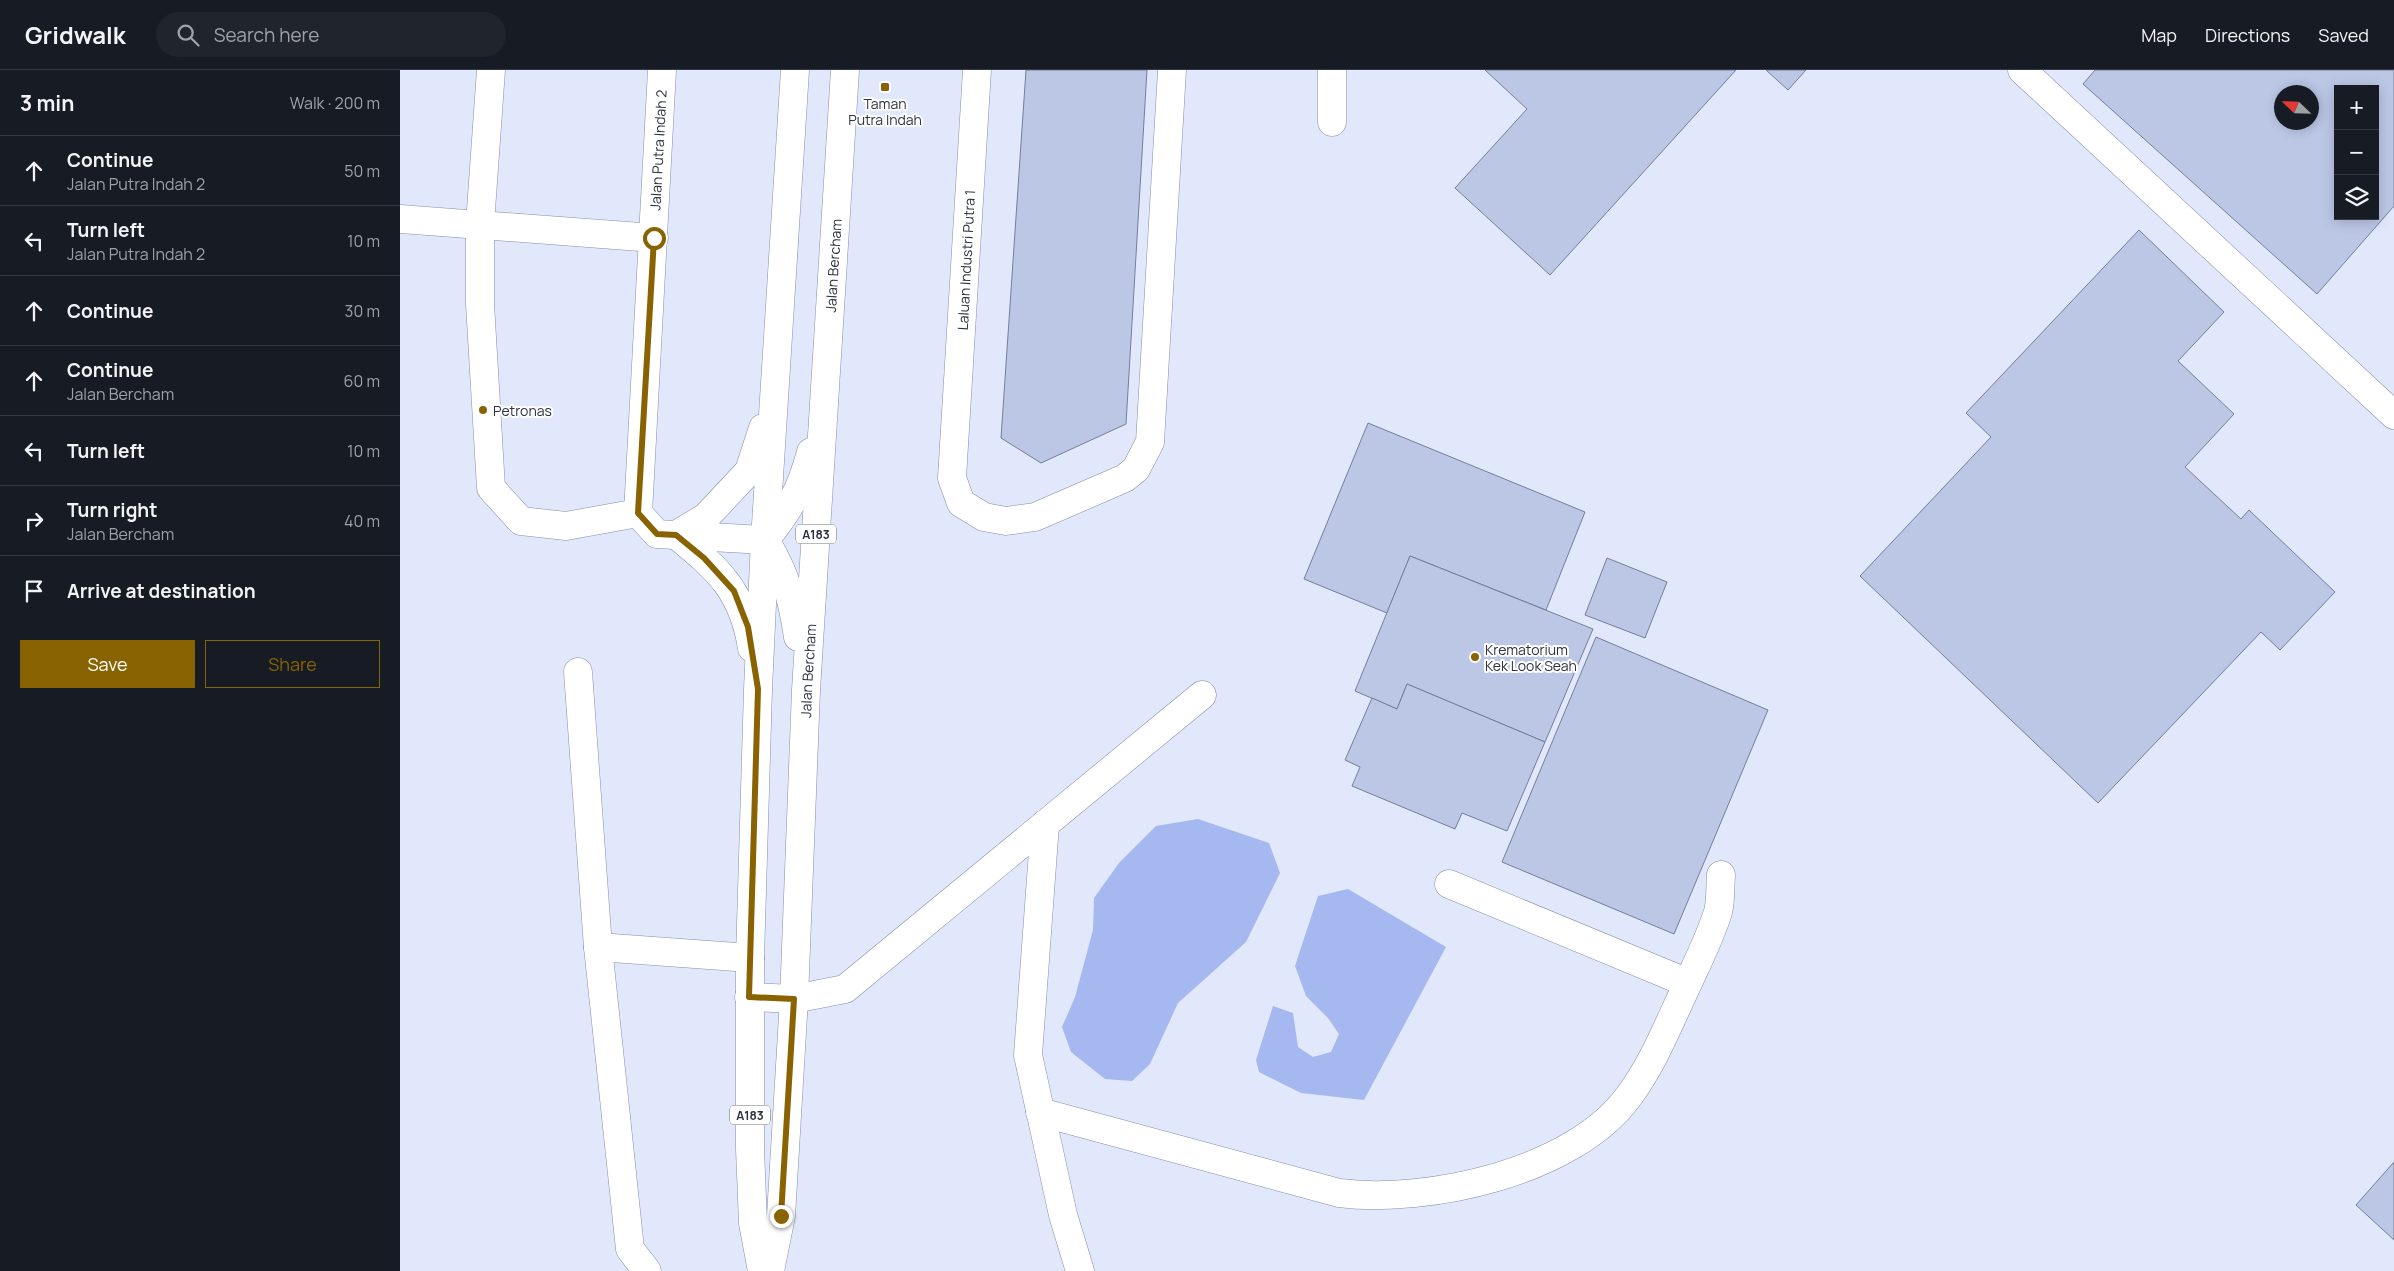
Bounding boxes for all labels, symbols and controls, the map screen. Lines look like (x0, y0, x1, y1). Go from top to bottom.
search box (156, 12, 506, 57)
text: Gridwalk (25, 18, 126, 51)
icon: search (174, 21, 202, 49)
text: Search here (214, 22, 319, 48)
text: Map (2141, 23, 2177, 47)
text: Directions (2205, 23, 2290, 47)
text: Saved (2318, 23, 2369, 47)
marker: Taman Putra Indah (879, 81, 891, 93)
north arrow (2274, 85, 2319, 130)
map controls (2334, 85, 2379, 220)
button: + (2334, 85, 2379, 130)
text: 3 min (20, 89, 74, 117)
street label: Jalan Putra Indah 2 (645, 89, 671, 211)
text: Walk · 200 m (290, 92, 380, 114)
place label: Taman Putra Indah (848, 94, 922, 129)
button: − (2334, 130, 2379, 175)
text: Continue (67, 147, 153, 173)
icon: ahead (20, 157, 48, 185)
text: 50 m (344, 160, 380, 182)
text: Jalan Putra Indah 2 (67, 173, 205, 195)
button: layers (2334, 175, 2379, 220)
street label: Laluan Industri Putra 1 (953, 189, 979, 331)
text: Turn left (67, 217, 145, 243)
street label: Jalan Bercham (820, 218, 845, 313)
icon: left (20, 227, 48, 255)
route start (643, 227, 666, 250)
text: 10 m (347, 230, 380, 252)
text: Jalan Putra Indah 2 (67, 243, 205, 265)
icon: ahead (20, 297, 48, 325)
text: Continue (67, 298, 153, 324)
text: 30 m (345, 300, 380, 322)
text: Continue (67, 357, 153, 383)
icon: ahead (20, 367, 48, 395)
text: 60 m (344, 370, 380, 392)
text: Jalan Bercham (67, 383, 174, 405)
place label: Petronas (493, 401, 552, 420)
marker: Petronas (477, 404, 489, 416)
icon: left (20, 437, 48, 465)
text: Turn left (67, 438, 145, 464)
text: 10 m (347, 440, 380, 462)
text: Turn right (67, 497, 157, 523)
icon: right (20, 507, 48, 535)
text: 40 m (344, 510, 380, 532)
text: Jalan Bercham (67, 523, 174, 545)
road number: A183 (796, 524, 836, 544)
icon: arrive (20, 577, 48, 605)
text: Arrive at destination (67, 578, 256, 604)
street label: Jalan Bercham (795, 623, 820, 718)
button: Save (20, 640, 195, 688)
button: Share (205, 640, 380, 688)
place label: Krematorium Kek Look Seah (1485, 640, 1577, 675)
marker: Krematorium Kek Look Seah (1469, 651, 1481, 663)
road number: A183 (730, 1106, 770, 1124)
route end (770, 1205, 793, 1228)

